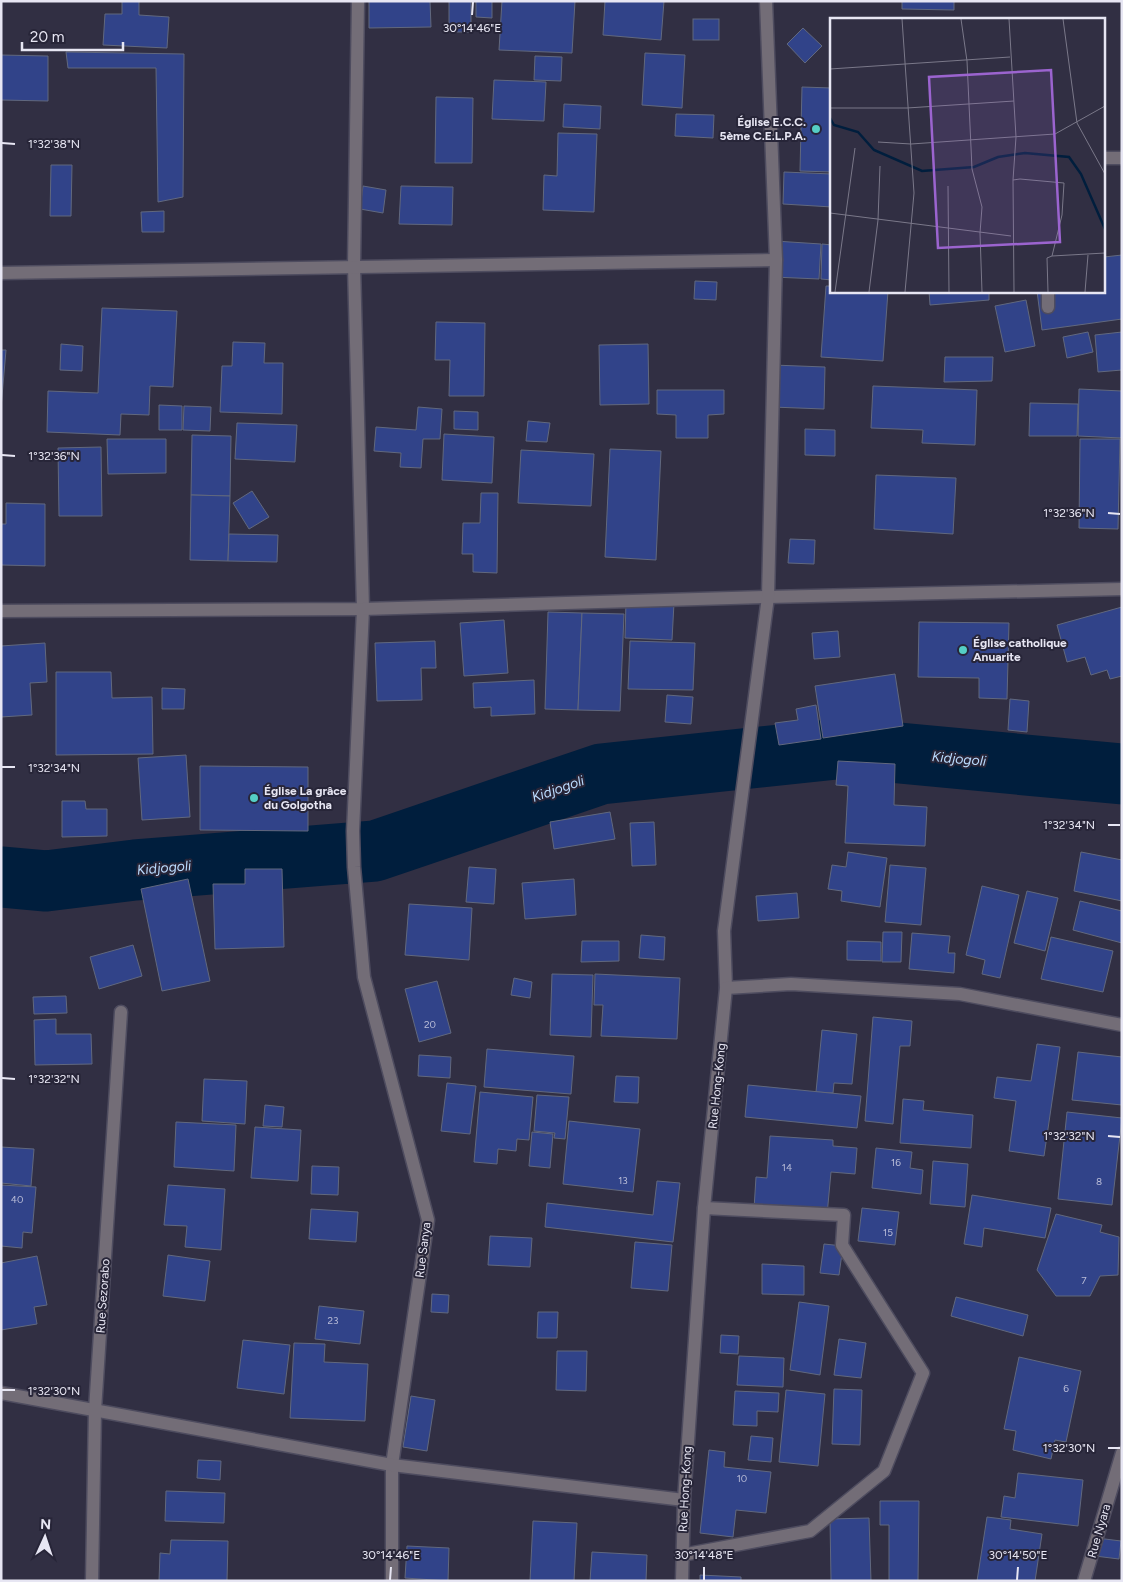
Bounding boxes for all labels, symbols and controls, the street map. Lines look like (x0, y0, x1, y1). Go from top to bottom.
inset map (830, 18, 1106, 292)
scale bar (22, 20, 124, 52)
text: 30°14'46"E (443, 21, 501, 35)
text: 20 m (30, 28, 64, 46)
place label: Église E.C.C. 5ème C.E.L.P.A. (719, 115, 806, 143)
marker: Église E.C.C. 5ème C.E.L.P.A. (810, 123, 822, 135)
text: 1°32'38"N (28, 137, 80, 151)
text: 1°32'36"N (28, 449, 80, 463)
text: 1°32'36"N (1043, 506, 1095, 520)
place label: Église catholique Anuarite (973, 636, 1067, 664)
marker: Église catholique Anuarite (957, 644, 969, 656)
water label: Kidjogoli (931, 748, 988, 770)
text: 1°32'34"N (28, 761, 80, 775)
water label: Kidjogoli (529, 772, 587, 806)
place label: Église La grâce du Golgotha (264, 784, 347, 812)
marker: Église La grâce du Golgotha (248, 792, 260, 804)
text: 1°32'34"N (1043, 818, 1095, 832)
water label: Kidjogoli (136, 857, 193, 879)
house number: 20 (424, 1018, 436, 1031)
street label: Rue Hong-Kong (706, 1042, 728, 1130)
text: 1°32'32"N (28, 1072, 80, 1086)
text: 1°32'32"N (1043, 1129, 1095, 1143)
house number: 16 (891, 1156, 901, 1169)
house number: 14 (782, 1161, 792, 1174)
house number: 13 (618, 1174, 628, 1187)
house number: 8 (1096, 1175, 1102, 1188)
house number: 40 (11, 1193, 23, 1206)
street label: Rue Sanya (413, 1221, 433, 1279)
house number: 15 (883, 1226, 893, 1239)
street label: Rue Sezorabo (93, 1258, 113, 1334)
house number: 7 (1081, 1274, 1087, 1287)
house number: 23 (327, 1314, 339, 1327)
house number: 6 (1063, 1382, 1069, 1395)
text: 1°32'30"N (28, 1384, 80, 1398)
text: 1°32'30"N (1043, 1441, 1095, 1455)
street label: Rue Hong-Kong (676, 1446, 694, 1532)
house number: 10 (737, 1472, 747, 1485)
street label: Rue Nyara (1085, 1502, 1113, 1560)
north arrow (20, 1512, 70, 1562)
text: N (40, 1516, 52, 1533)
text: 30°14'46"E (362, 1548, 420, 1562)
text: 30°14'48"E (674, 1548, 734, 1562)
text: 30°14'50"E (989, 1548, 1048, 1562)

